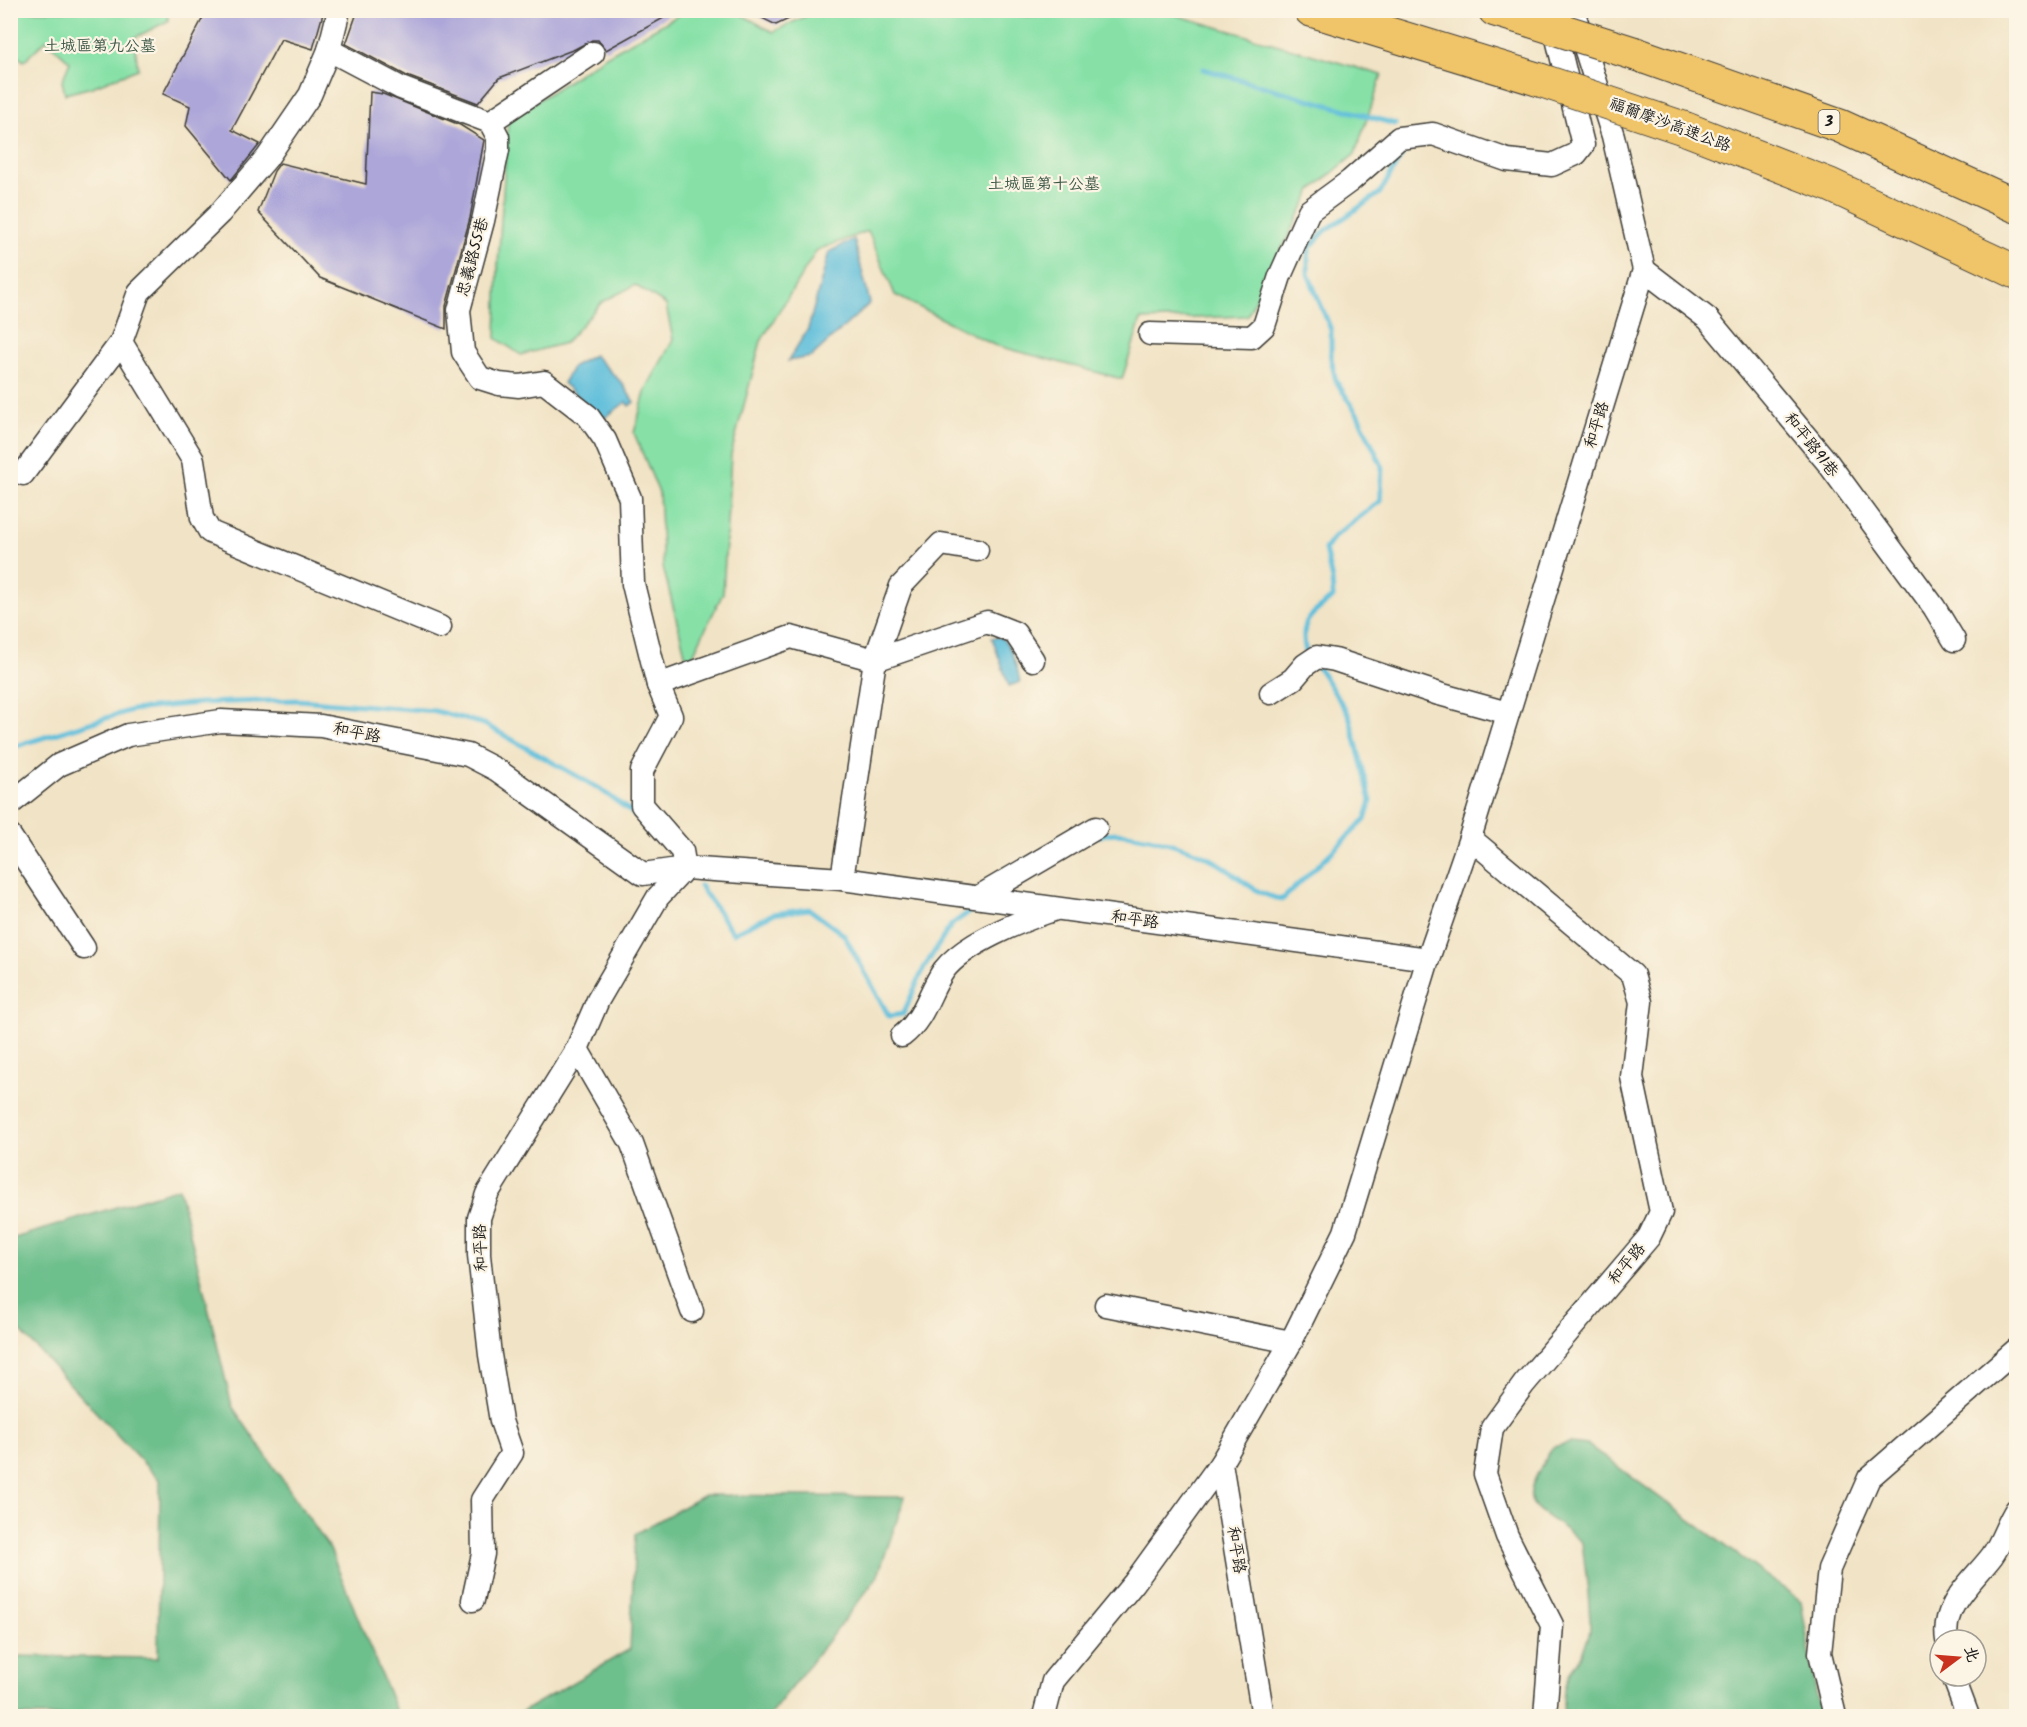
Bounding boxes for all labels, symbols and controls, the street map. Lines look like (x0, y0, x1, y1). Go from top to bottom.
park label: 土城區第九公墓 (44, 34, 156, 59)
street label: 福爾摩沙高速公路 (1606, 91, 1734, 159)
road number: 3 (1818, 110, 1840, 134)
park label: 土城區第十公墓 (988, 172, 1100, 197)
street label: 忠義路55巷 (450, 215, 496, 299)
street label: 和平路 (1578, 398, 1616, 452)
street label: 和平路91巷 (1777, 407, 1845, 483)
street label: 和平路 (331, 716, 383, 750)
street label: 和平路 (1109, 904, 1161, 936)
street label: 和平路 (468, 1224, 494, 1272)
street label: 和平路 (1602, 1238, 1652, 1290)
street label: 和平路 (1220, 1524, 1252, 1576)
north arrow (1928, 1628, 1988, 1688)
text: 北 (1957, 1643, 1985, 1665)

